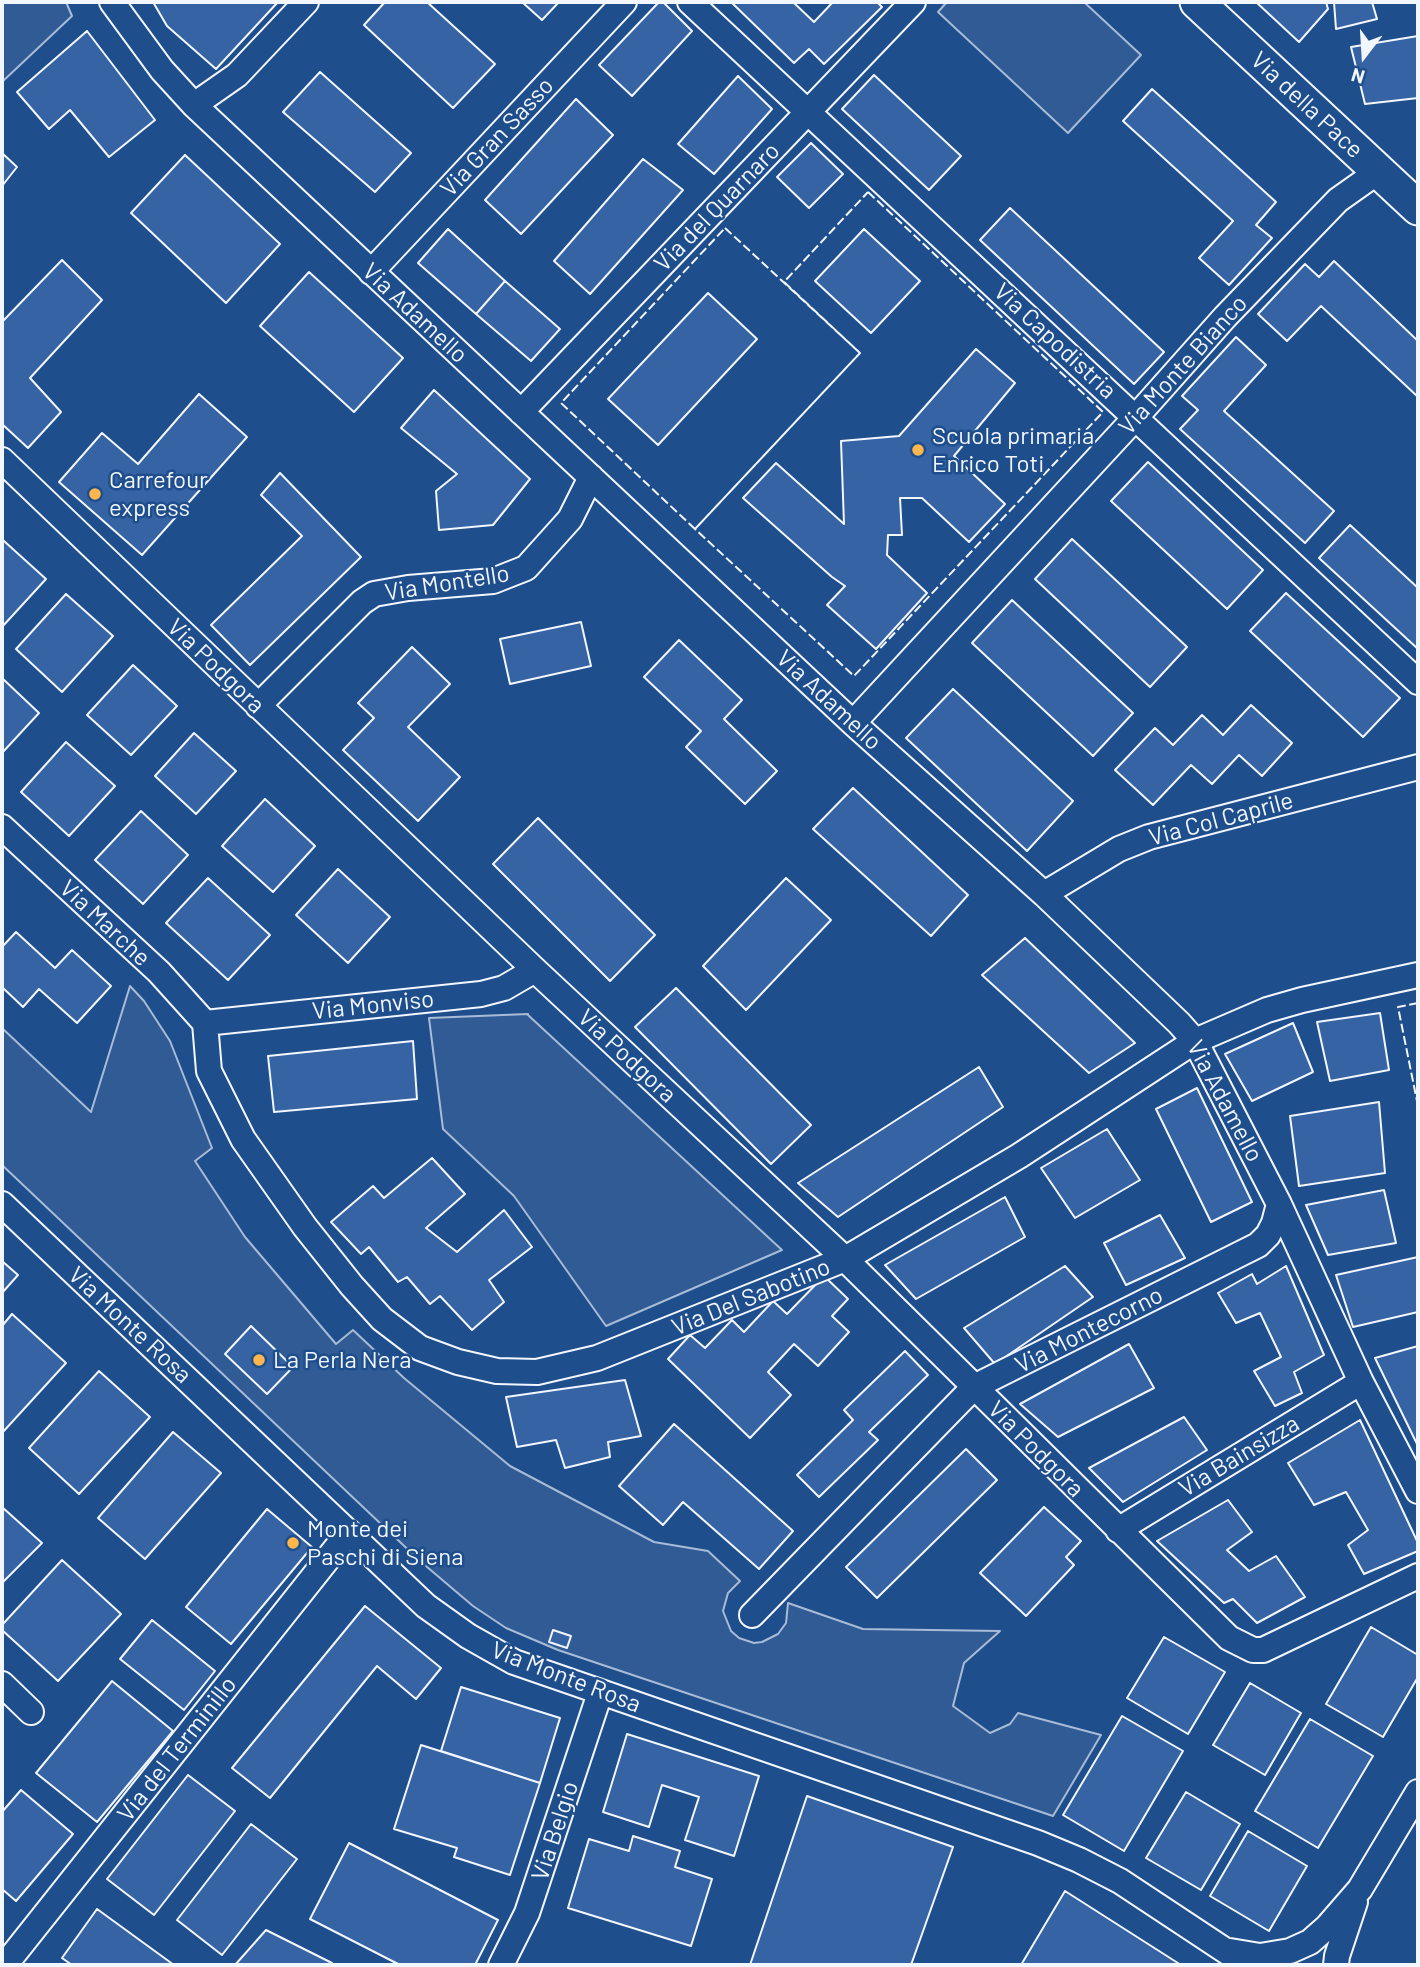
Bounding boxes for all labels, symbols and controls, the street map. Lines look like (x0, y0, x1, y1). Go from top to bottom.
north arrow (1329, 21, 1399, 91)
street label: Via della Pace (1245, 46, 1369, 164)
text: N (1348, 64, 1367, 89)
street label: Via Gran Sasso (434, 71, 560, 203)
street label: Via del Quarnaro (648, 137, 786, 277)
street label: Via Adamello (356, 257, 474, 369)
street label: Via Capodistria (988, 277, 1122, 405)
street label: Via Monte Bianco (1113, 289, 1253, 441)
place label: Scuola primaria Enrico Toti (932, 422, 1094, 478)
marker: Scuola primaria Enrico Toti (910, 442, 926, 458)
place label: Carrefour express (109, 466, 208, 522)
marker: Carrefour express (87, 486, 103, 502)
street label: Via Montello (383, 559, 511, 607)
street label: Via Podgora (161, 613, 271, 719)
street label: Via Adamello (770, 644, 888, 756)
street label: Via Col Caprile (1146, 786, 1296, 852)
street label: Via Marche (54, 874, 156, 972)
street label: Via Monviso (311, 984, 435, 1026)
street label: Via Podgora (572, 1003, 682, 1109)
street label: Via Adamello (1181, 1035, 1269, 1167)
street label: Via Del Sabotino (668, 1252, 834, 1342)
street label: Via Monte Rosa (62, 1261, 198, 1389)
street label: Via Montecorno (1010, 1280, 1168, 1380)
place label: La Perla Nera (273, 1346, 412, 1374)
marker: La Perla Nera (251, 1352, 267, 1368)
street label: Via Podgora (982, 1395, 1090, 1503)
street label: Via Bainsizza (1174, 1409, 1304, 1503)
place label: Monte dei Paschi di Siena (307, 1515, 463, 1571)
marker: Monte dei Paschi di Siena (285, 1535, 301, 1551)
street label: Via Monte Rosa (487, 1635, 645, 1719)
street label: Via del Terminillo (111, 1671, 243, 1827)
street label: Via Belgio (525, 1778, 585, 1884)

